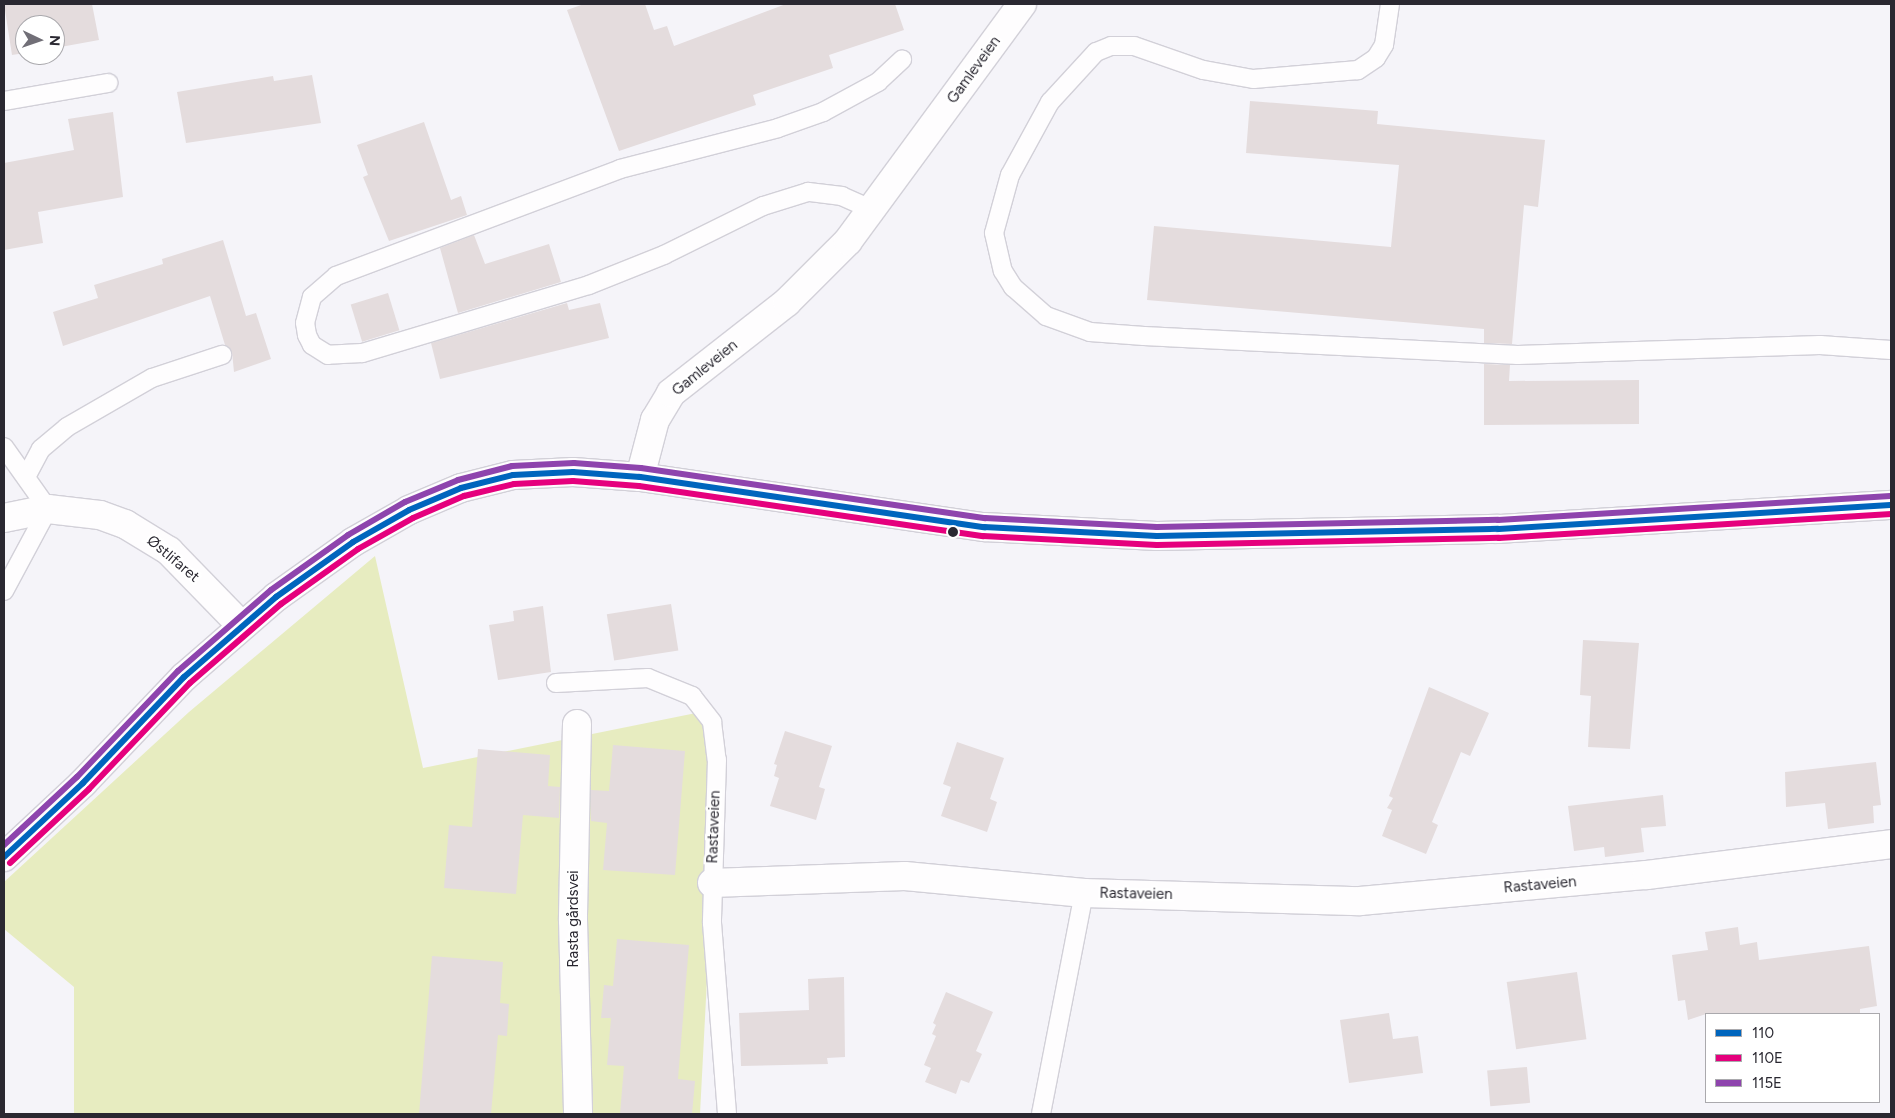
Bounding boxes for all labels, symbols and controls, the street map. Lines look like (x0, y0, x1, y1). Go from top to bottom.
north arrow (15, 15, 65, 65)
street label: Gamleveien (944, 33, 1004, 107)
text: N (46, 35, 63, 47)
street label: Gamleveien (669, 336, 741, 400)
unlabelled marker (948, 527, 958, 537)
street label: Østlifaret (143, 532, 203, 586)
street label: Rastaveien (704, 790, 724, 864)
street label: Rasta gårdsvei (565, 870, 583, 968)
street label: Rastaveien (1503, 873, 1577, 897)
street label: Rastaveien (1099, 884, 1173, 904)
legend (1705, 1013, 1880, 1103)
text: 110 (1752, 1024, 1774, 1042)
text: 110E (1752, 1049, 1783, 1067)
text: 115E (1752, 1074, 1782, 1092)

